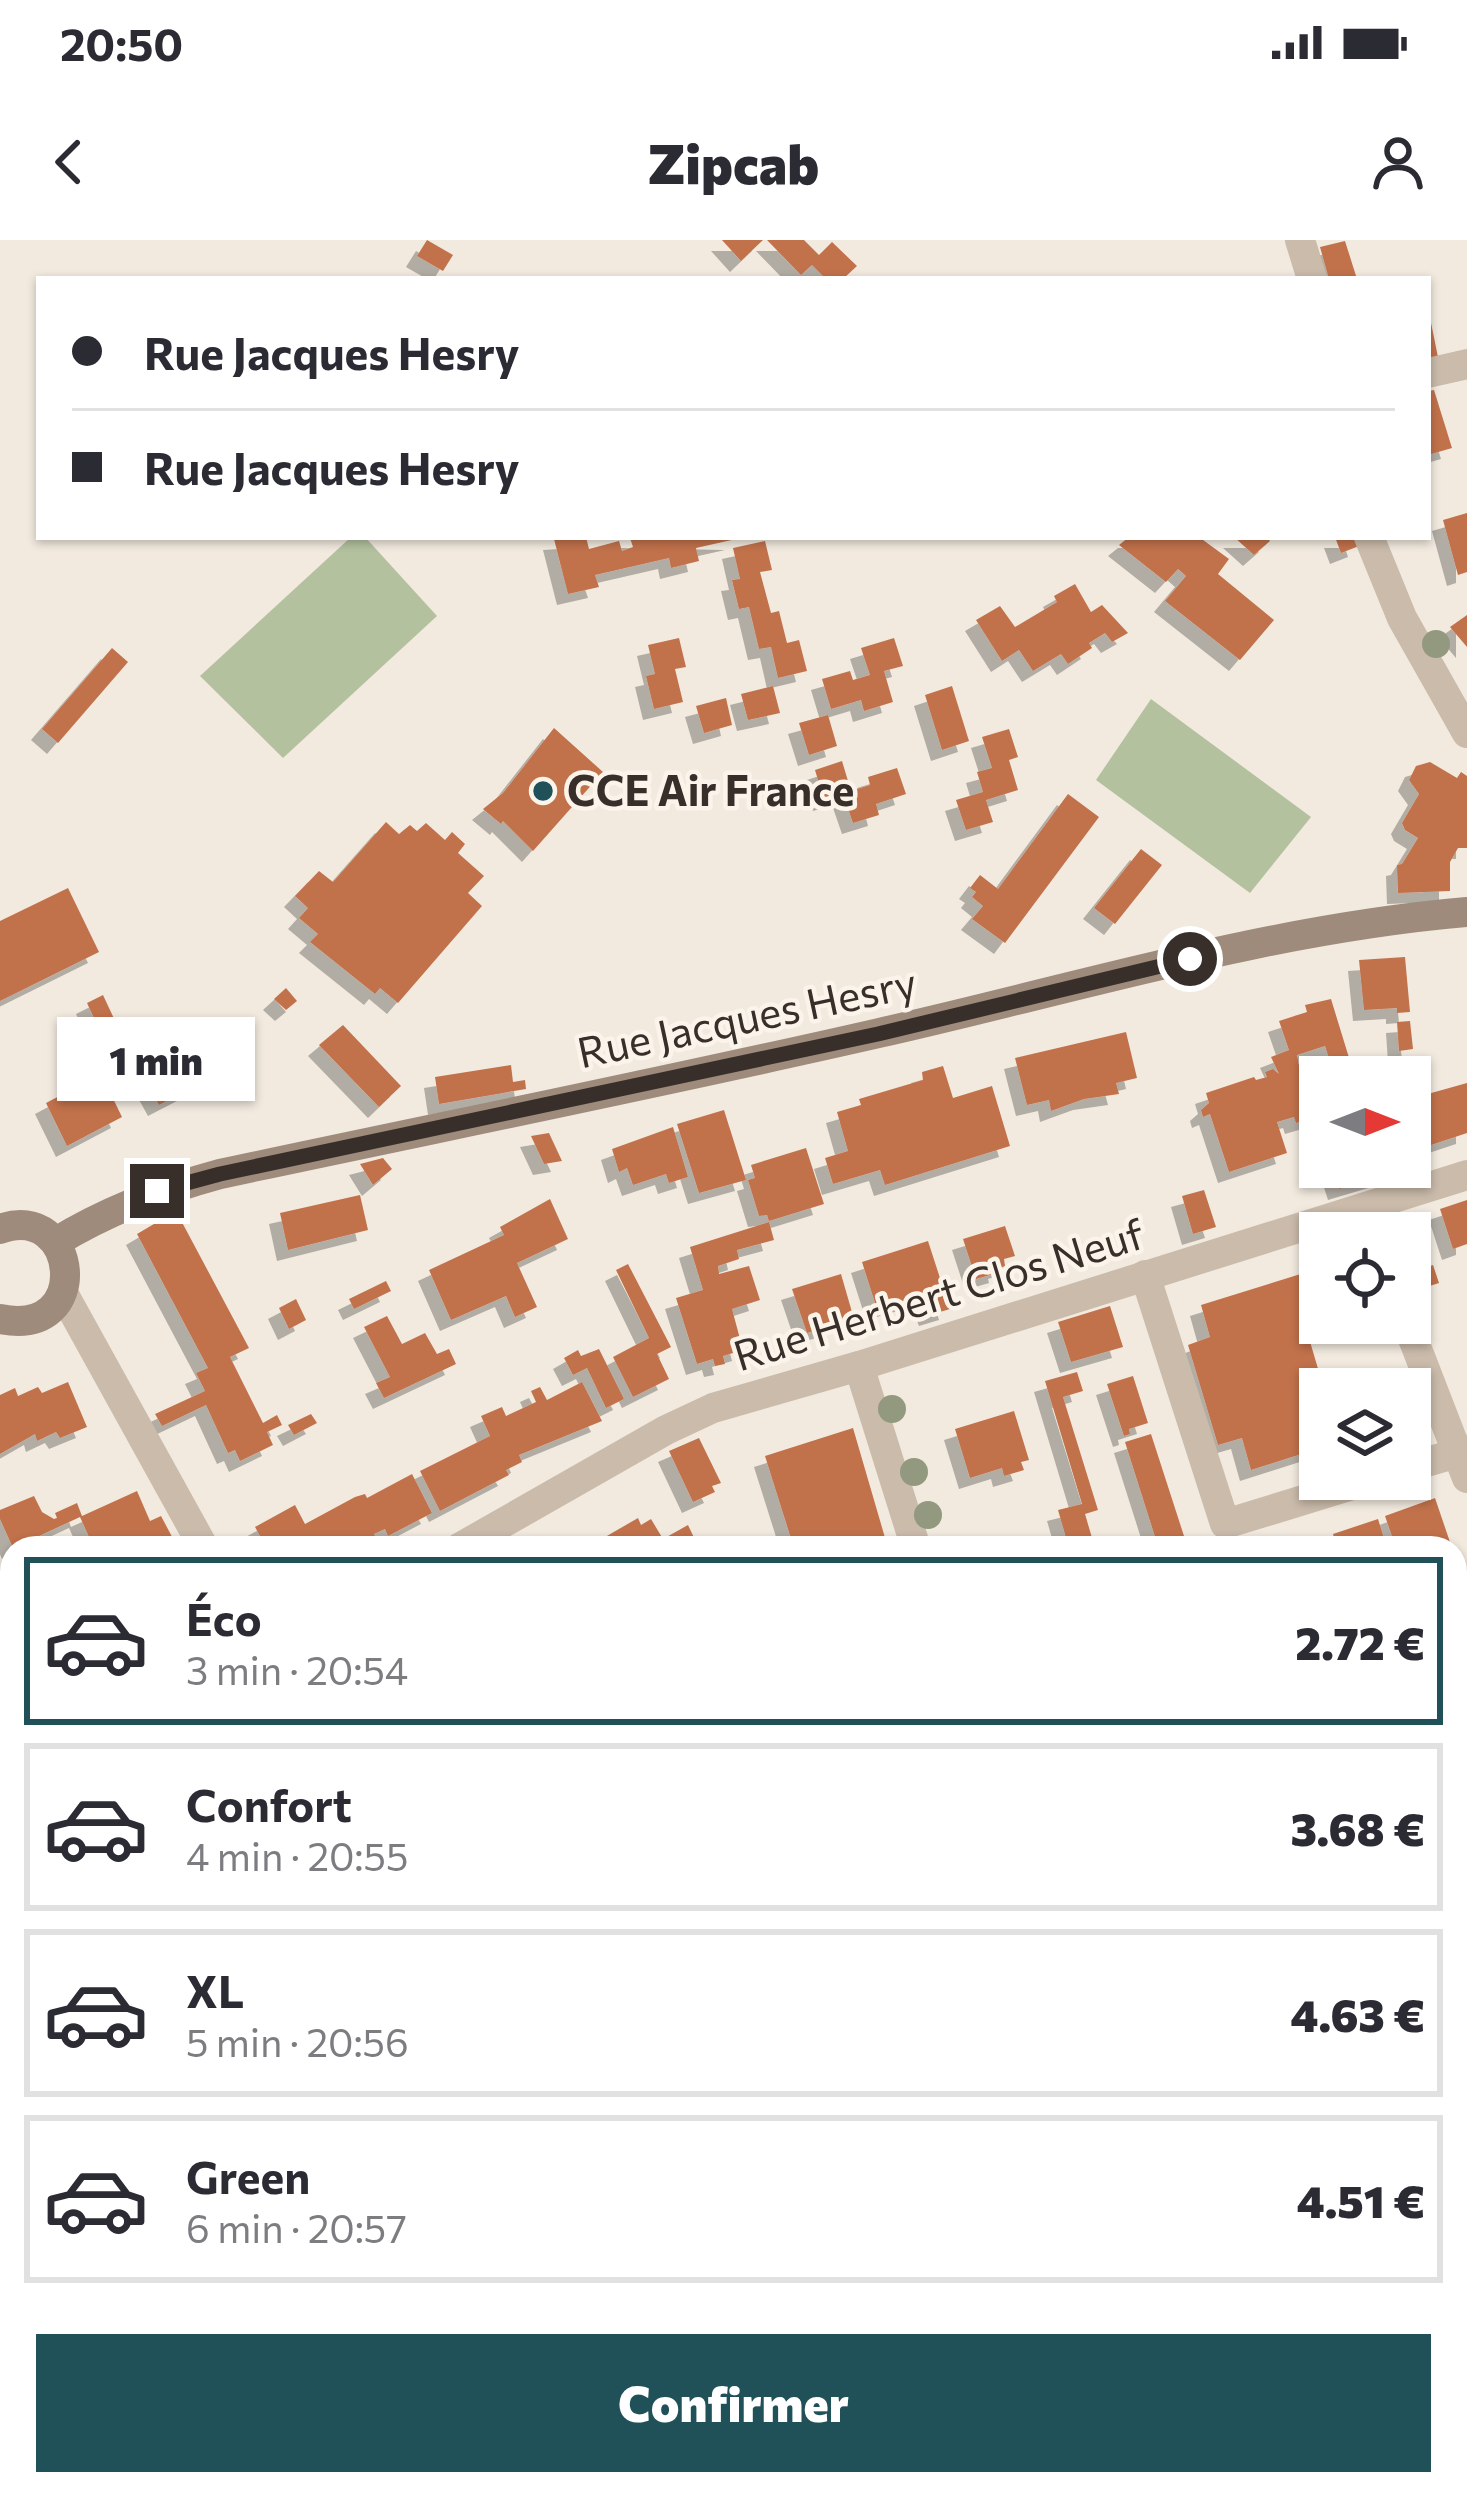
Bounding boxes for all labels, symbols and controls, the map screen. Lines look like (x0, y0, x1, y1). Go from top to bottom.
text: 20:50 (60, 15, 183, 70)
icon: back (36, 129, 102, 195)
text: Zipcab (648, 129, 819, 195)
icon: person (1365, 129, 1431, 195)
text: Rue Jacques Hesry (144, 324, 520, 379)
text: Rue Jacques Hesry (144, 439, 520, 494)
place label: CCE Air France (567, 763, 854, 815)
marker: CCE Air France (530, 778, 556, 804)
route start (1163, 932, 1217, 986)
street label: Rue Jacques Hesry (572, 955, 921, 1077)
callout: 1 min (58, 1017, 256, 1101)
text: 1 min (109, 1035, 203, 1083)
north arrow (1299, 1056, 1431, 1188)
map controls (1299, 1056, 1431, 1500)
route end (130, 1164, 184, 1218)
street label: Rue Herbert Clos Neuf (727, 1206, 1150, 1380)
button: locate (1299, 1212, 1431, 1344)
button: layers (1299, 1368, 1431, 1500)
icon: car (42, 1587, 150, 1695)
text: Éco (186, 1590, 262, 1645)
text: 2.72 € (1295, 1614, 1425, 1669)
text: 3 min · 20:54 (186, 1645, 408, 1693)
icon: car (42, 1773, 150, 1881)
text: Confort (186, 1776, 352, 1831)
text: 3.68 € (1291, 1800, 1425, 1855)
text: 4 min · 20:55 (186, 1831, 408, 1879)
icon: car (42, 1959, 150, 2067)
text: XL (186, 1962, 244, 2017)
text: 4.63 € (1291, 1986, 1425, 2041)
text: 5 min · 20:56 (186, 2017, 409, 2065)
icon: car (42, 2145, 150, 2253)
text: Green (186, 2148, 310, 2203)
text: 4.51 € (1297, 2172, 1425, 2227)
text: 6 min · 20:57 (186, 2203, 407, 2251)
button: Confirmer (36, 2334, 1431, 2472)

